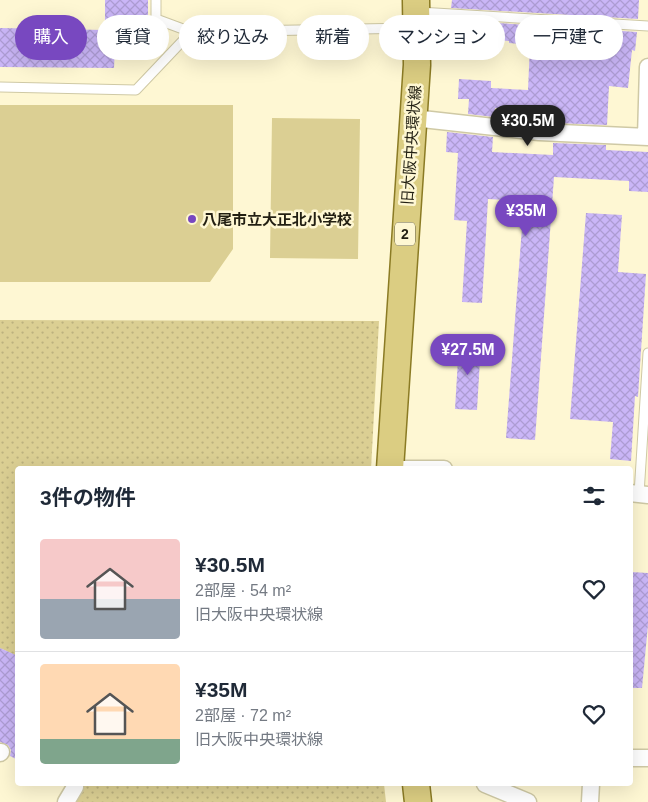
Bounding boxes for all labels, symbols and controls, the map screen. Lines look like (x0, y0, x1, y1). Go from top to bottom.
chip: 購入 (15, 15, 87, 60)
chip: 賃貸 (97, 15, 169, 60)
chip: 絞り込み (179, 15, 287, 60)
chip: 新着 (297, 15, 369, 60)
chip: マンション (379, 15, 505, 60)
chip: 一戸建て (515, 15, 623, 60)
street label: 旧大阪中央環状線 (398, 85, 424, 205)
pin: ¥30.5M (487, 104, 569, 147)
text: ¥30.5M (501, 112, 555, 129)
pin: ¥35M (496, 194, 556, 237)
text: ¥35M (506, 202, 546, 219)
place label: 八尾市立大正北小学校 (202, 211, 352, 228)
marker: 八尾市立大正北小学校 (186, 213, 198, 225)
road number: 2 (395, 222, 415, 245)
pin: ¥27.5M (427, 334, 509, 376)
text: ¥27.5M (441, 341, 495, 358)
icon: filters (580, 482, 608, 510)
text: 3件の物件 (40, 486, 136, 509)
text: ¥30.5M (195, 553, 265, 576)
icon: home (80, 559, 140, 619)
icon: heart (580, 575, 608, 603)
text: 2部屋 · 54 m² (195, 582, 291, 599)
text: 旧大阪中央環状線 (195, 606, 323, 623)
text: ¥35M (195, 678, 248, 701)
icon: home (80, 684, 140, 744)
icon: heart (580, 700, 608, 728)
text: 2部屋 · 72 m² (195, 707, 291, 724)
text: 旧大阪中央環状線 (195, 731, 323, 748)

